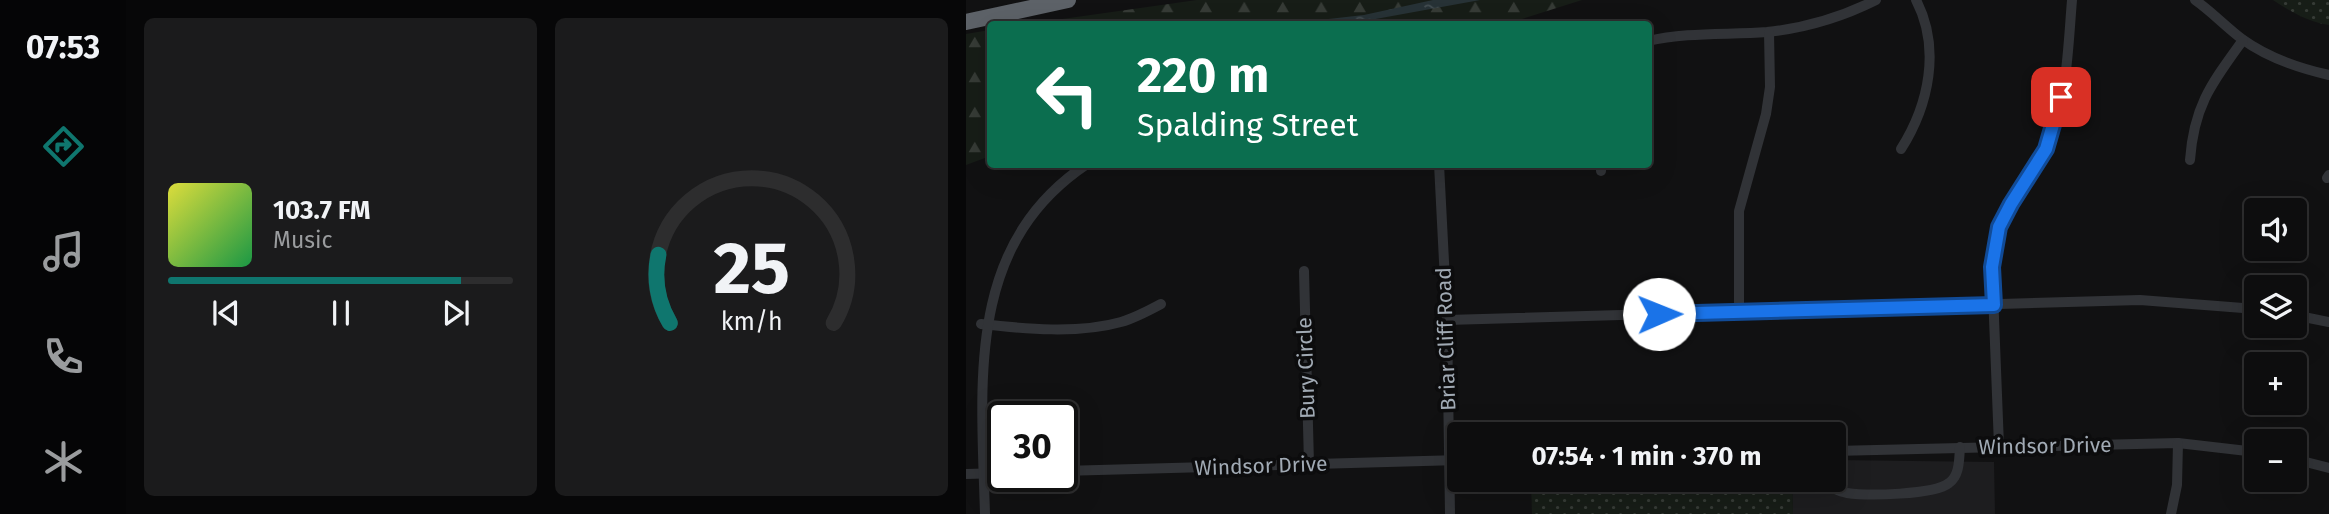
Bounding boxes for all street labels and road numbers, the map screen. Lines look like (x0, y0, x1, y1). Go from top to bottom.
street label: Briar Cliff Road (1431, 267, 1461, 411)
street label: Bury Circle (1291, 317, 1321, 419)
street label: Windsor Drive (1978, 432, 2112, 460)
street label: Windsor Drive (1194, 451, 1328, 481)

